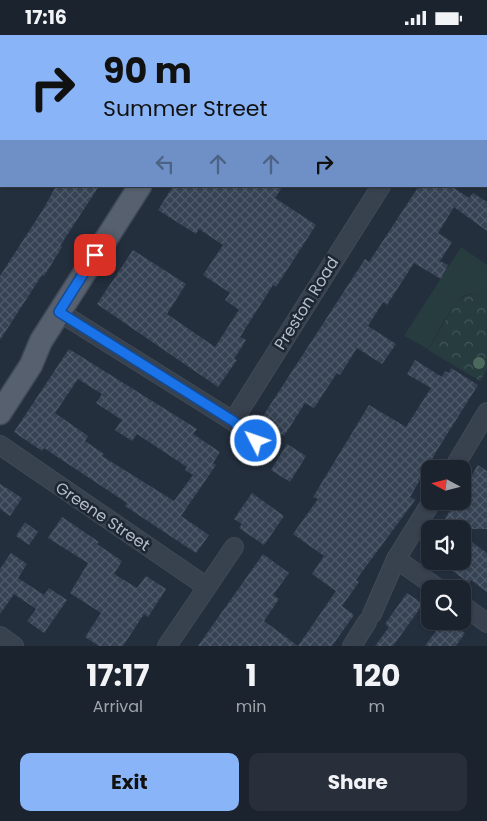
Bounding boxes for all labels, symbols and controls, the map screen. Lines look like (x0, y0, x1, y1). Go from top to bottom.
text: 17:16 (25, 4, 67, 31)
text: 90 m (103, 46, 192, 95)
icon: right (20, 55, 85, 120)
text: Summer Street (103, 93, 267, 124)
icon: left (151, 150, 179, 178)
icon: ahead (204, 150, 232, 178)
icon: ahead (257, 150, 285, 178)
icon: right (310, 150, 338, 178)
pin (74, 234, 116, 276)
icon: arrive (81, 241, 109, 269)
street label: Preston Road (269, 252, 344, 354)
position arrow (229, 414, 281, 466)
north arrow (421, 460, 471, 510)
map controls (421, 460, 471, 630)
street label: Greene Street (51, 476, 155, 557)
button: sound (421, 520, 471, 570)
button: search (421, 580, 471, 630)
text: 17:17 (86, 654, 149, 697)
text: 1 (245, 654, 257, 697)
text: 120 (353, 654, 401, 697)
text: Arrival (93, 695, 143, 718)
text: min (236, 695, 266, 718)
text: m (368, 695, 385, 718)
button: Exit (20, 753, 239, 811)
button: Share (249, 753, 467, 811)

